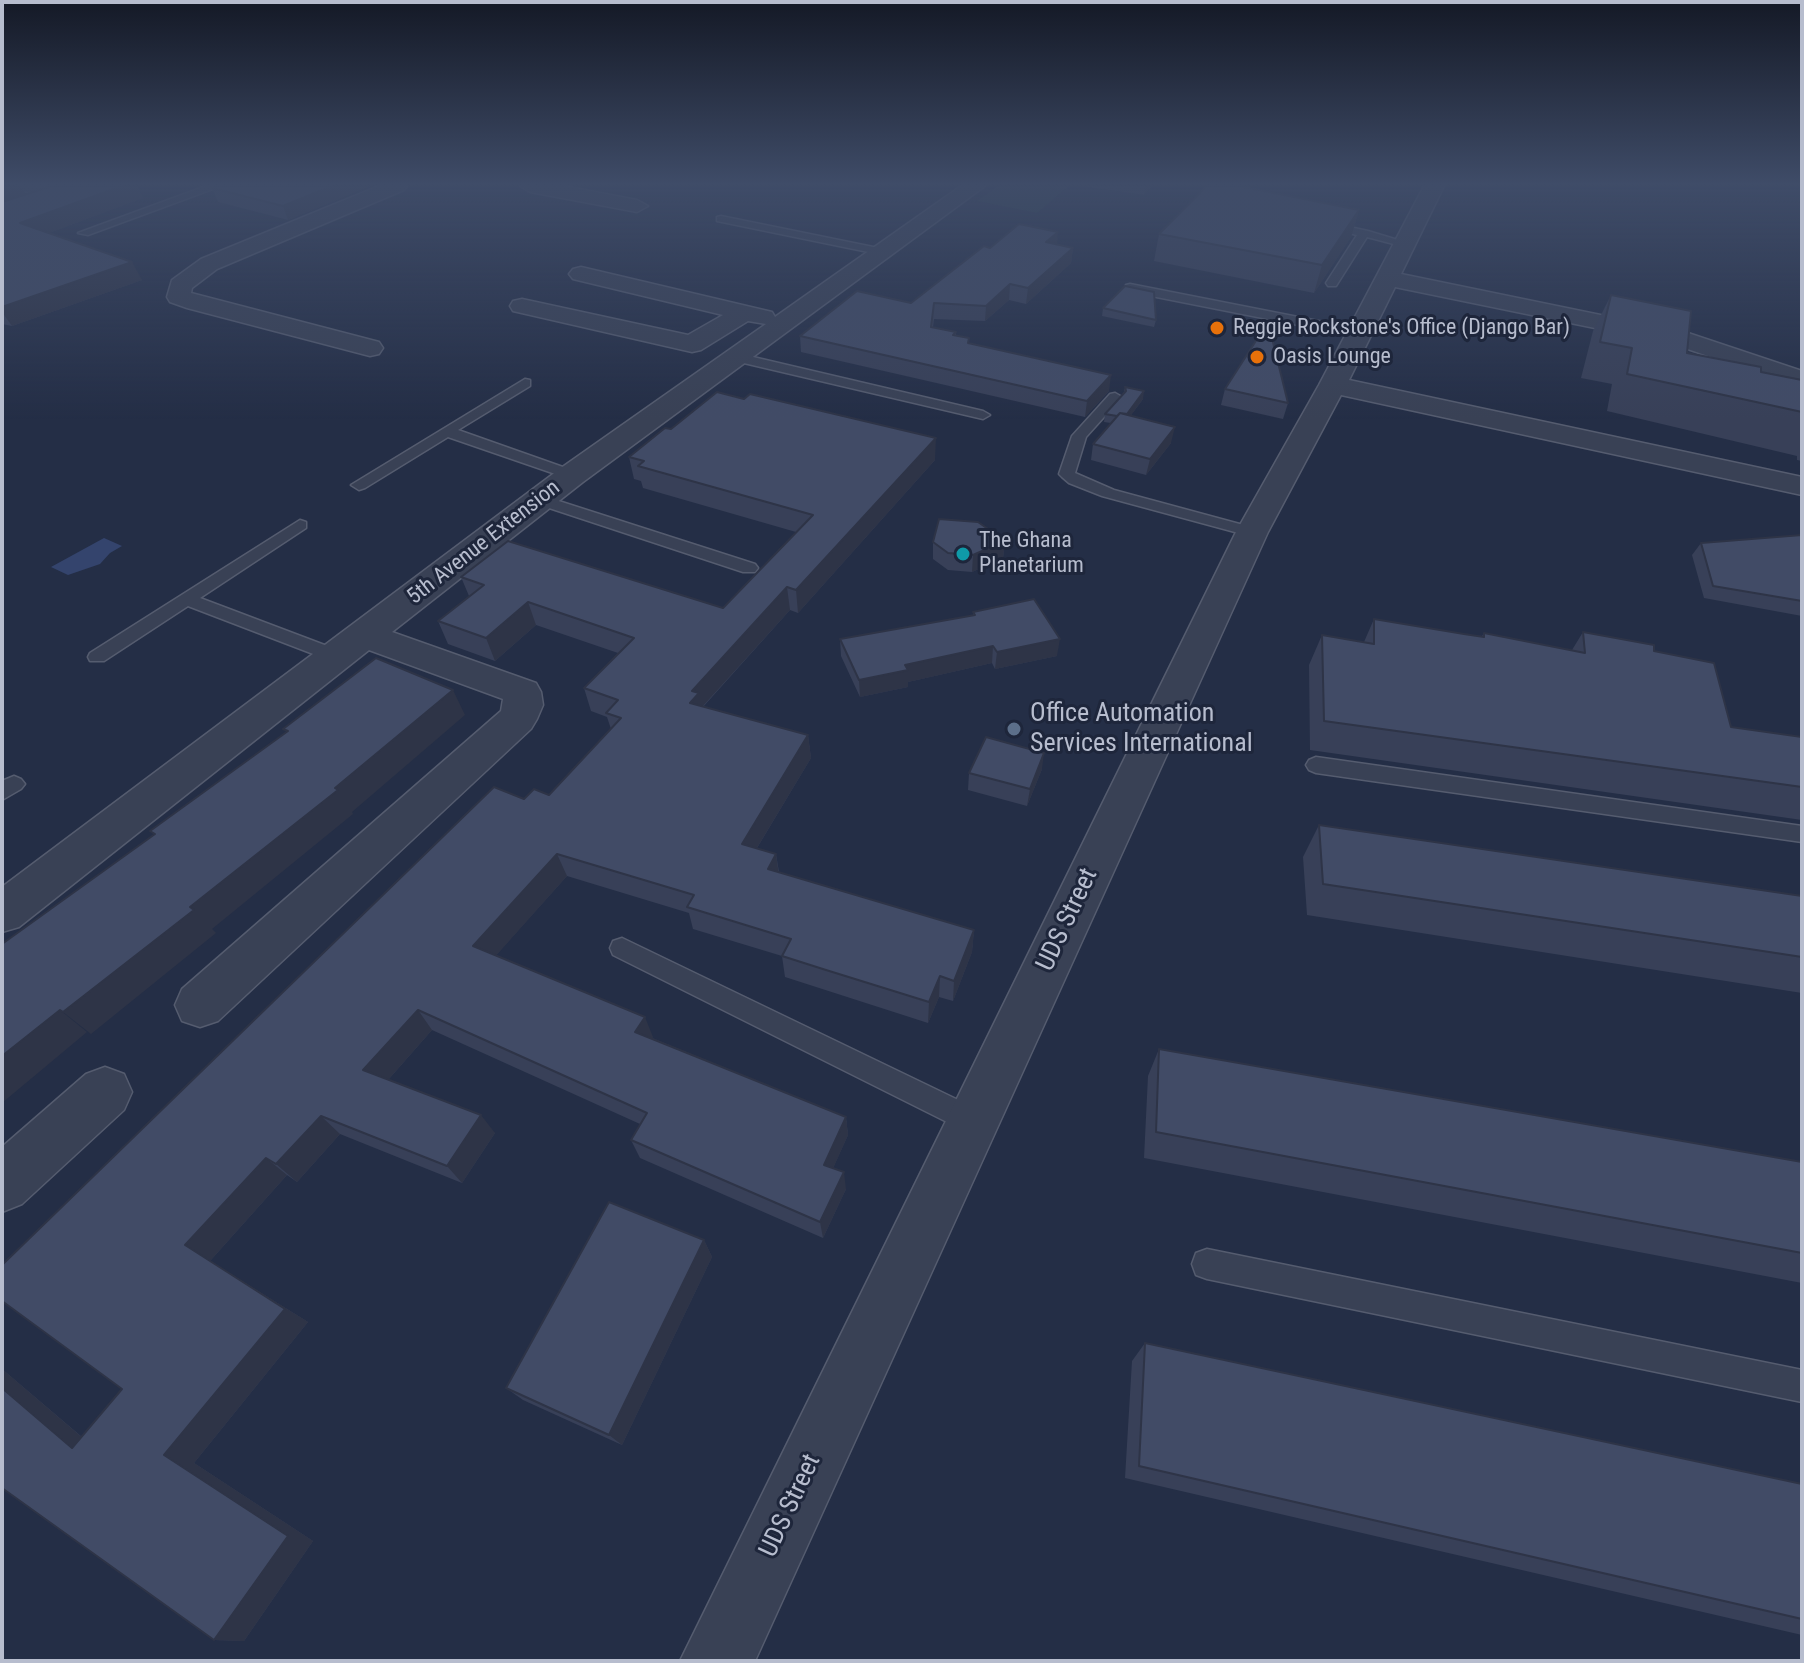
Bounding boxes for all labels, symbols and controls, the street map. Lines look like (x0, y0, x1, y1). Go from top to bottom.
place label: Reggie Rockstone's Office (Django Bar) (1233, 315, 1570, 341)
marker: Reggie Rockstone's Office (Django Bar) (1208, 319, 1226, 337)
place label: Oasis Lounge (1273, 344, 1391, 370)
marker: Oasis Lounge (1248, 348, 1266, 366)
street label: 5th Avenue Extension (402, 475, 566, 611)
place label: The Ghana Planetarium (979, 528, 1084, 580)
marker: The Ghana Planetarium (954, 545, 972, 563)
place label: Office Automation Services International (1030, 698, 1253, 760)
marker: Office Automation Services International (1005, 720, 1023, 738)
street label: UDS Street (1031, 864, 1105, 976)
street label: UDS Street (754, 1450, 828, 1562)

